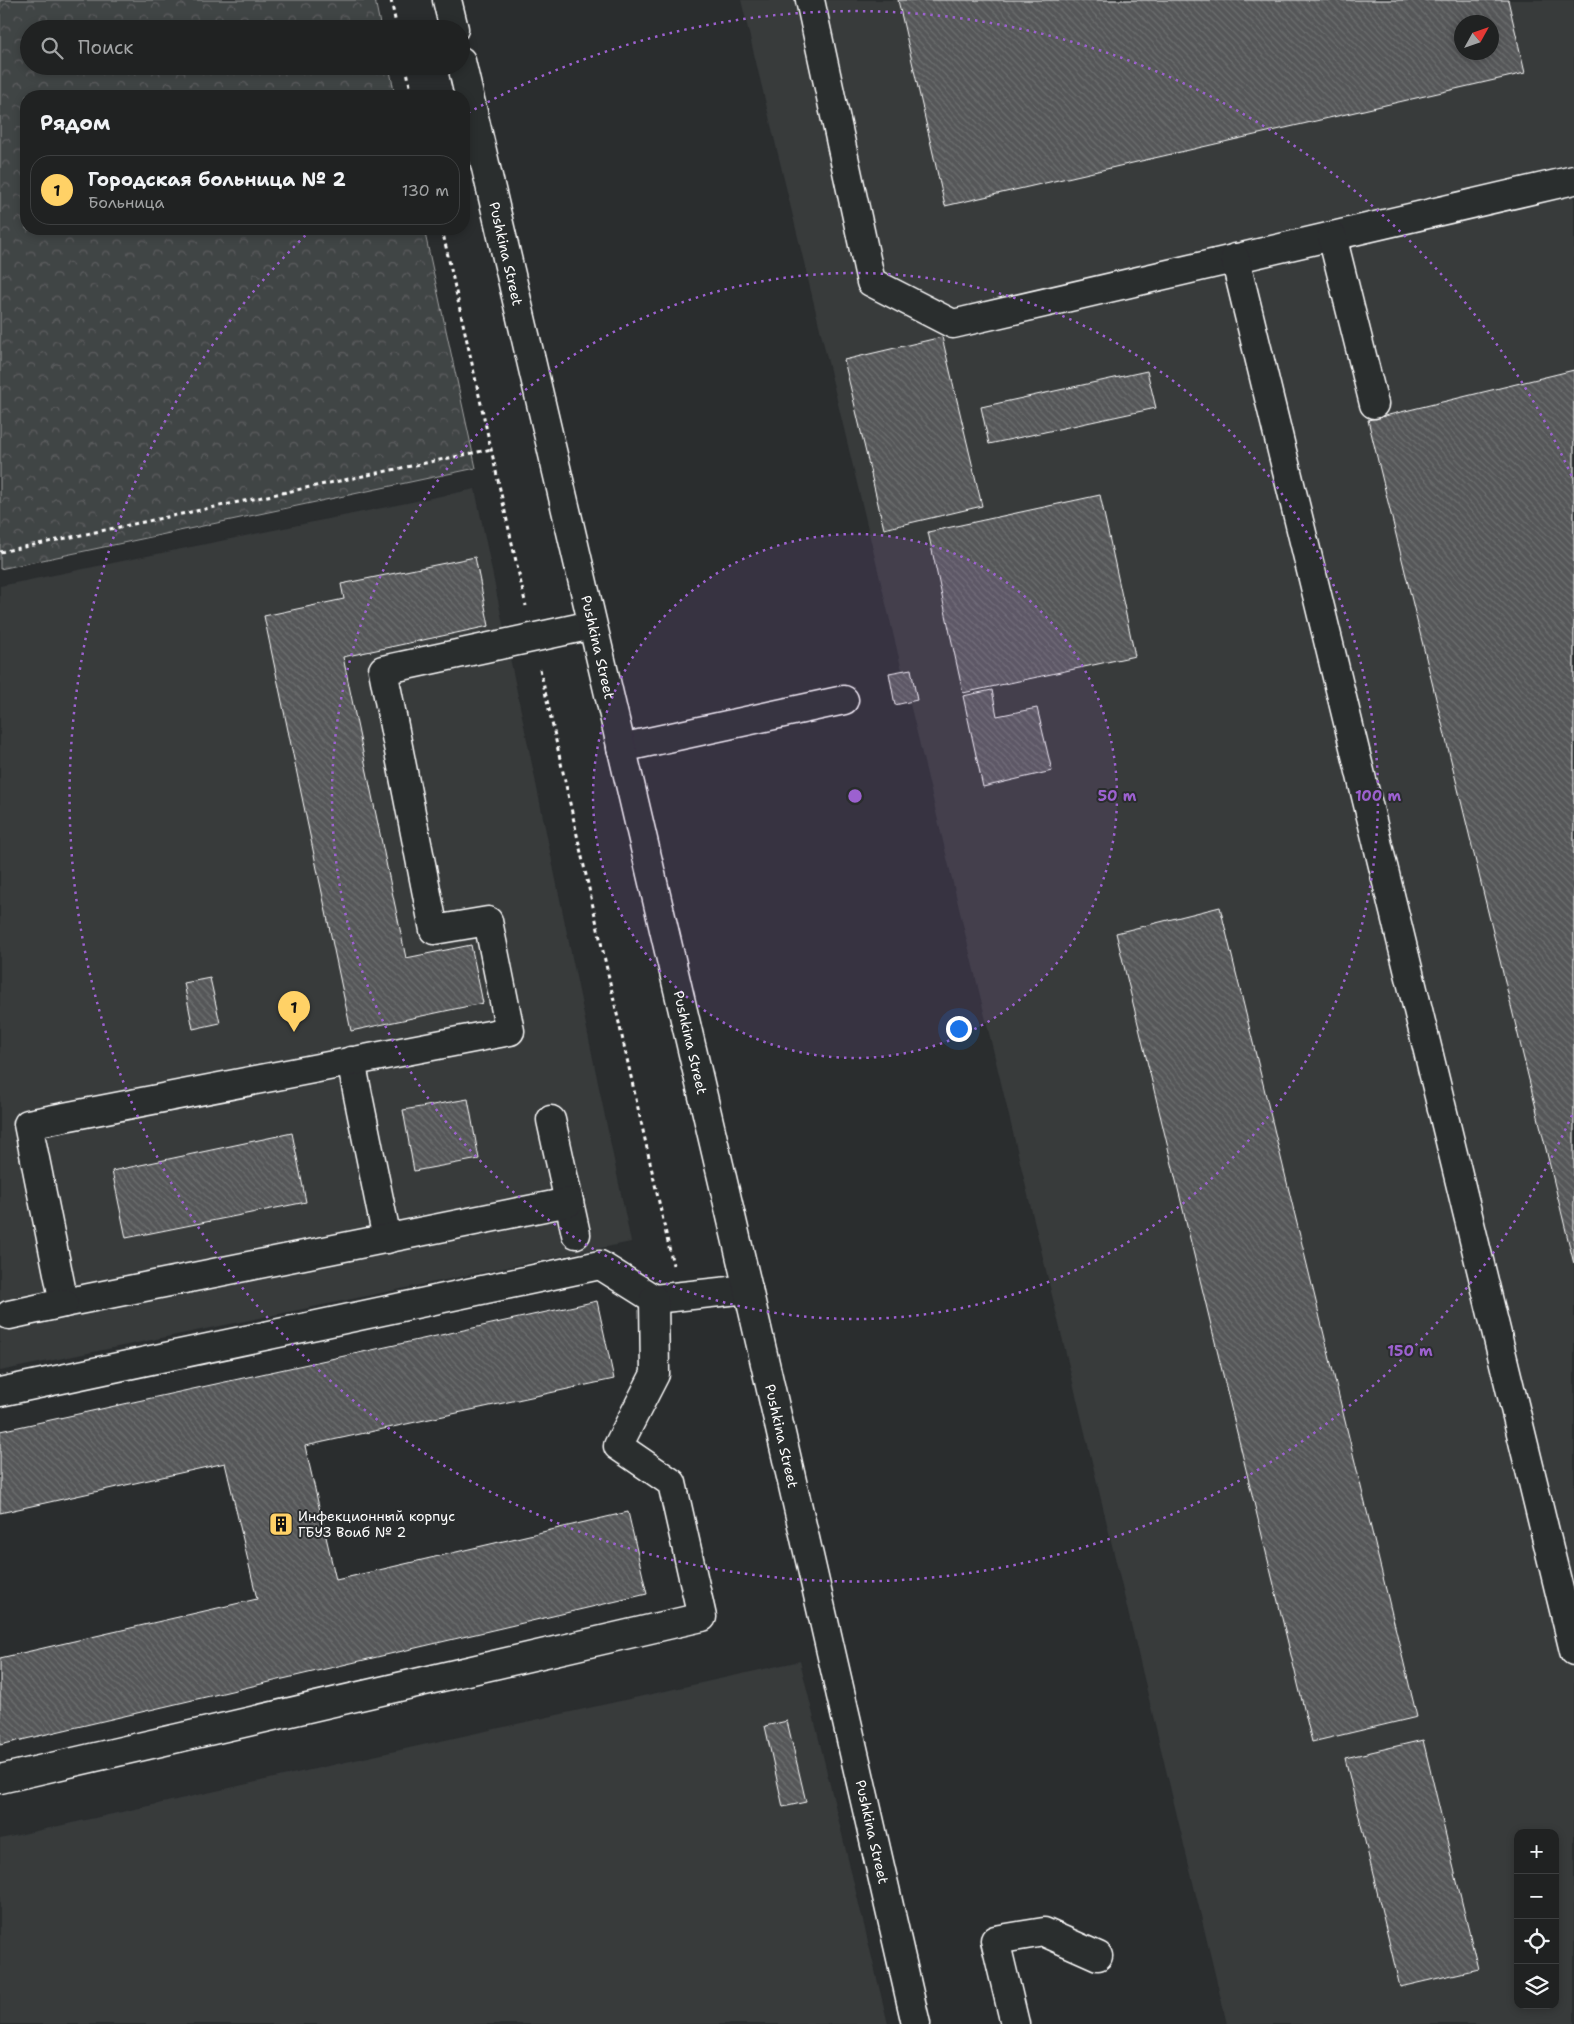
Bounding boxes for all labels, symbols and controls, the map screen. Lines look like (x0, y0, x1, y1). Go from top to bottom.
north arrow (1454, 15, 1499, 60)
search box (20, 20, 470, 75)
icon: search (38, 34, 66, 62)
text: Поиск (78, 35, 133, 60)
text: Рядом (40, 109, 110, 137)
text: Городская больница № 2 (88, 167, 346, 192)
text: 1 (53, 180, 61, 201)
text: 130 m (402, 180, 449, 201)
text: Больница (88, 192, 164, 213)
street label: Pushkina Street (485, 200, 527, 307)
street label: Pushkina Street (577, 594, 619, 701)
text: 50 m (1098, 786, 1137, 806)
text: 100 m (1355, 786, 1401, 806)
centre of rings (846, 787, 864, 805)
street label: Pushkina Street (670, 989, 711, 1096)
pin: 1 (278, 991, 310, 1032)
your location (946, 1016, 972, 1042)
text: 150 m (1387, 1341, 1433, 1361)
street label: Pushkina Street (761, 1382, 802, 1490)
place label: Инфекционный корпус ГБУЗ Воиб № 2 (298, 1507, 455, 1541)
building icon: Инфекционный корпус ГБУЗ Воиб № 2 (268, 1511, 294, 1537)
street label: Pushkina Street (852, 1778, 893, 1886)
map controls (1514, 1829, 1559, 2009)
button: + (1514, 1829, 1559, 1874)
button: − (1514, 1874, 1559, 1919)
button: locate (1514, 1919, 1559, 1964)
button: layers (1514, 1964, 1559, 2009)

